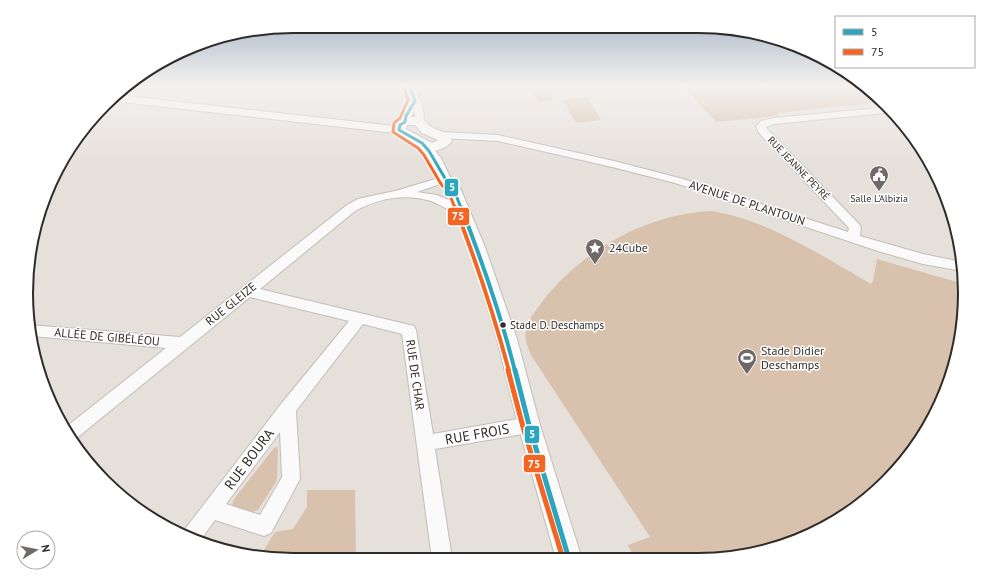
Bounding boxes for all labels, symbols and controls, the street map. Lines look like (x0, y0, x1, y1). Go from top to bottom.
legend (835, 16, 975, 68)
text: 5 (871, 24, 878, 39)
text: 75 (871, 44, 884, 59)
street label: RUE JEANNE PEYRÉ (765, 134, 832, 203)
public building icon: Salle L'Albizia (868, 164, 890, 192)
street label: AVENUE DE PLANTOUN (687, 177, 807, 228)
line badge: 5 (444, 178, 459, 197)
text: 5 (449, 180, 455, 194)
place label: Salle L'Albizia (850, 192, 908, 205)
line badge: 75 (447, 207, 470, 226)
text: 75 (452, 209, 464, 223)
place icon: 24Cube (584, 237, 606, 265)
place label: 24Cube (609, 240, 648, 255)
street label: RUE GLEIZE (202, 279, 259, 329)
place label: Stade D. Deschamps (510, 318, 604, 332)
marker: Stade D. Deschamps (498, 320, 508, 330)
street label: ALLÉE DE GIBÉLÉOU (54, 324, 160, 349)
street label: RUE DE CHAR (403, 339, 428, 411)
place label: Stade Didier Deschamps (761, 343, 824, 372)
sports icon: Stade Didier Deschamps (736, 347, 758, 375)
street label: RUE FROIS (444, 420, 510, 448)
street label: RUE BOURA (220, 424, 278, 493)
line badge: 5 (524, 425, 540, 444)
text: 5 (529, 427, 535, 441)
line badge: 75 (523, 454, 546, 473)
text: 75 (528, 457, 540, 471)
north arrow (16, 530, 56, 570)
text: N (38, 543, 53, 553)

